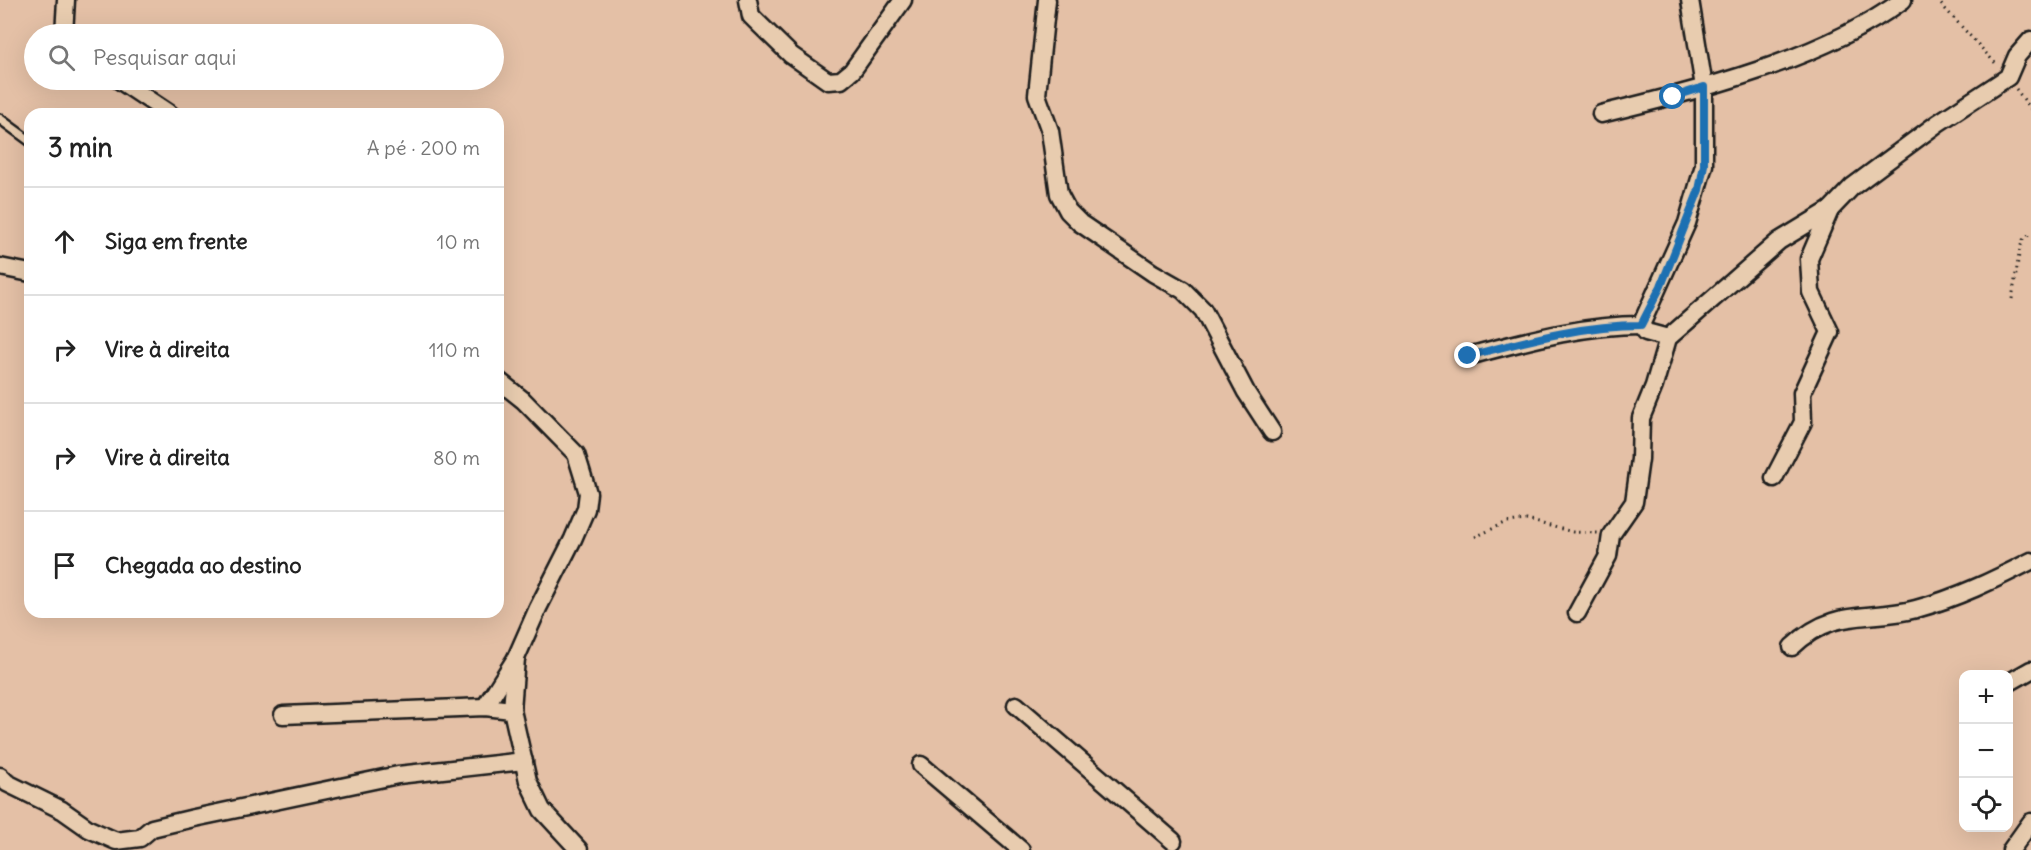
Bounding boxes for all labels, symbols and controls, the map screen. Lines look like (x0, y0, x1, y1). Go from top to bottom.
search box (24, 24, 504, 90)
icon: search (45, 41, 78, 74)
text: Pesquisar aqui (93, 43, 236, 71)
route start (1659, 83, 1685, 109)
text: 3 min (48, 131, 113, 164)
text: A pé · 200 m (367, 135, 480, 160)
icon: ahead (48, 225, 81, 258)
text: Siga em frente (105, 227, 248, 255)
text: 10 m (437, 229, 480, 254)
icon: right (48, 333, 81, 366)
text: Vire à direita (105, 335, 230, 363)
text: 110 m (429, 337, 480, 362)
route end (1454, 342, 1480, 368)
icon: right (48, 441, 81, 474)
text: Vire à direita (105, 443, 230, 471)
text: 80 m (433, 445, 480, 470)
icon: arrive (48, 549, 81, 582)
text: Chegada ao destino (105, 551, 302, 579)
map controls (1959, 670, 2013, 832)
button: + (1959, 670, 2013, 724)
button: − (1959, 724, 2013, 778)
button: locate (1959, 778, 2013, 832)

